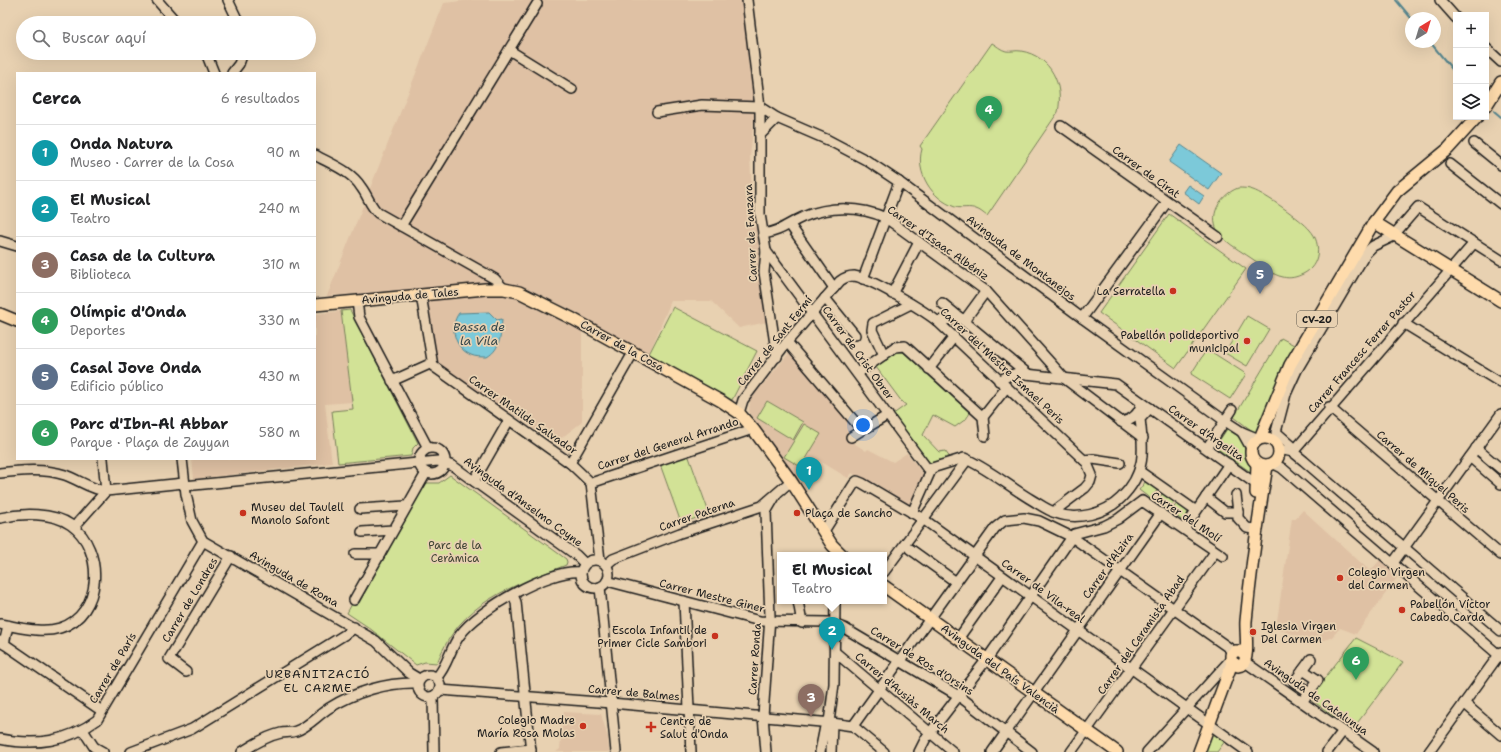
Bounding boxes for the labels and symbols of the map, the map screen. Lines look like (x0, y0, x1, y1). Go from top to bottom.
north arrow (1405, 12, 1441, 48)
pin: 4 (976, 96, 1002, 129)
street label: Carrer de Cirat (1109, 142, 1183, 202)
street label: Carrer de Fanzara (741, 184, 761, 282)
street label: Carrer d'Isaac Albéniz (884, 202, 992, 284)
street label: Avinguda de Montanejos (963, 212, 1079, 304)
pin: 5 (1247, 261, 1273, 294)
street label: Avinguda de Tales (361, 284, 459, 308)
place label: La Serratella (1096, 284, 1165, 299)
marker: La Serratella (1168, 286, 1178, 296)
street label: Carrer Francesc Ferrer Pastor (1305, 288, 1419, 416)
street label: Carrer de Sant Fermí (734, 293, 816, 389)
street label: Carrer de Crist Obrer (819, 303, 897, 403)
street label: Carrer del Mestre Ismael Peris (937, 304, 1067, 428)
road number: CV-20 (1297, 311, 1337, 327)
street label: Carrer de la Cosa (577, 317, 667, 375)
water label: Bassa de la Vila (453, 319, 505, 349)
place label: Pabellón polideportivo municipal (1121, 328, 1240, 356)
marker: Pabellón polideportivo municipal (1242, 336, 1252, 346)
street label: Carrer Matilde Salvador (466, 372, 580, 458)
street label: Carrer d'Argelita (1165, 401, 1247, 465)
street label: Carrer del General Arrando (596, 414, 741, 474)
your location (853, 415, 873, 435)
street label: Carrer de Miquel Peris (1373, 427, 1473, 517)
street label: Avinguda d'Anselmo Coyne (460, 454, 586, 550)
pin: 1 (796, 457, 822, 490)
street label: Carrer del Molí (1148, 488, 1224, 546)
street label: Carrer Paterna (657, 495, 737, 535)
place label: Museu del Taulell Manolo Safont (251, 500, 344, 528)
place label: Plaça de Sancho (805, 506, 893, 521)
marker: Museu del Taulell Manolo Safont (238, 508, 248, 518)
marker: Plaça de Sancho (792, 508, 802, 518)
street label: Carrer d'Alzira (1079, 530, 1137, 602)
park label: Parc de la Ceràmica (428, 538, 482, 566)
street label: Avinguda de Roma (247, 547, 342, 611)
street label: Carrer de Londres (159, 555, 221, 645)
street label: Carrer de Vila-real (998, 556, 1088, 627)
place label: Colegio Virgen del Carmen (1348, 565, 1425, 593)
street label: Carrer del Ceramista Abad (1094, 572, 1188, 698)
marker: Colegio Virgen del Carmen (1335, 573, 1345, 583)
street label: Carrer Mestre Giner (658, 576, 766, 616)
place label: Pabellón Víctor Cabedo Carda (1410, 597, 1490, 625)
marker: Pabellón Víctor Cabedo Carda (1397, 605, 1407, 615)
pin: 2 (819, 617, 845, 650)
place label: Iglesia Virgen Del Carmen (1261, 619, 1336, 647)
street label: Avinguda del País Valencià (938, 621, 1062, 717)
street label: Carrer Ronda (745, 622, 765, 696)
place label: Escola Infantil de Primer Cicle Sambori (597, 623, 707, 651)
street label: Carrer de Ros d'Orsins (867, 623, 977, 699)
marker: Iglesia Virgen Del Carmen (1248, 627, 1258, 637)
street label: Carrer de París (86, 630, 140, 706)
marker: Escola Infantil de Primer Cicle Sambori (710, 631, 720, 641)
pin: 6 (1343, 647, 1369, 680)
street label: Carrer d'Ausiàs March (852, 649, 952, 737)
street label: Avinguda de Catalunya (1261, 655, 1371, 739)
district label: URBANITZACIÓ EL CARME (265, 666, 371, 696)
street label: Carrer de Balmes (588, 682, 680, 704)
pin: 3 (798, 684, 824, 717)
place label: Colegio Madre María Rosa Molas (477, 713, 575, 741)
place label: Centre de Salut d'Onda (660, 714, 728, 742)
marker: Colegio Madre María Rosa Molas (578, 721, 588, 731)
marker: Centre de Salut d'Onda (645, 721, 657, 733)

